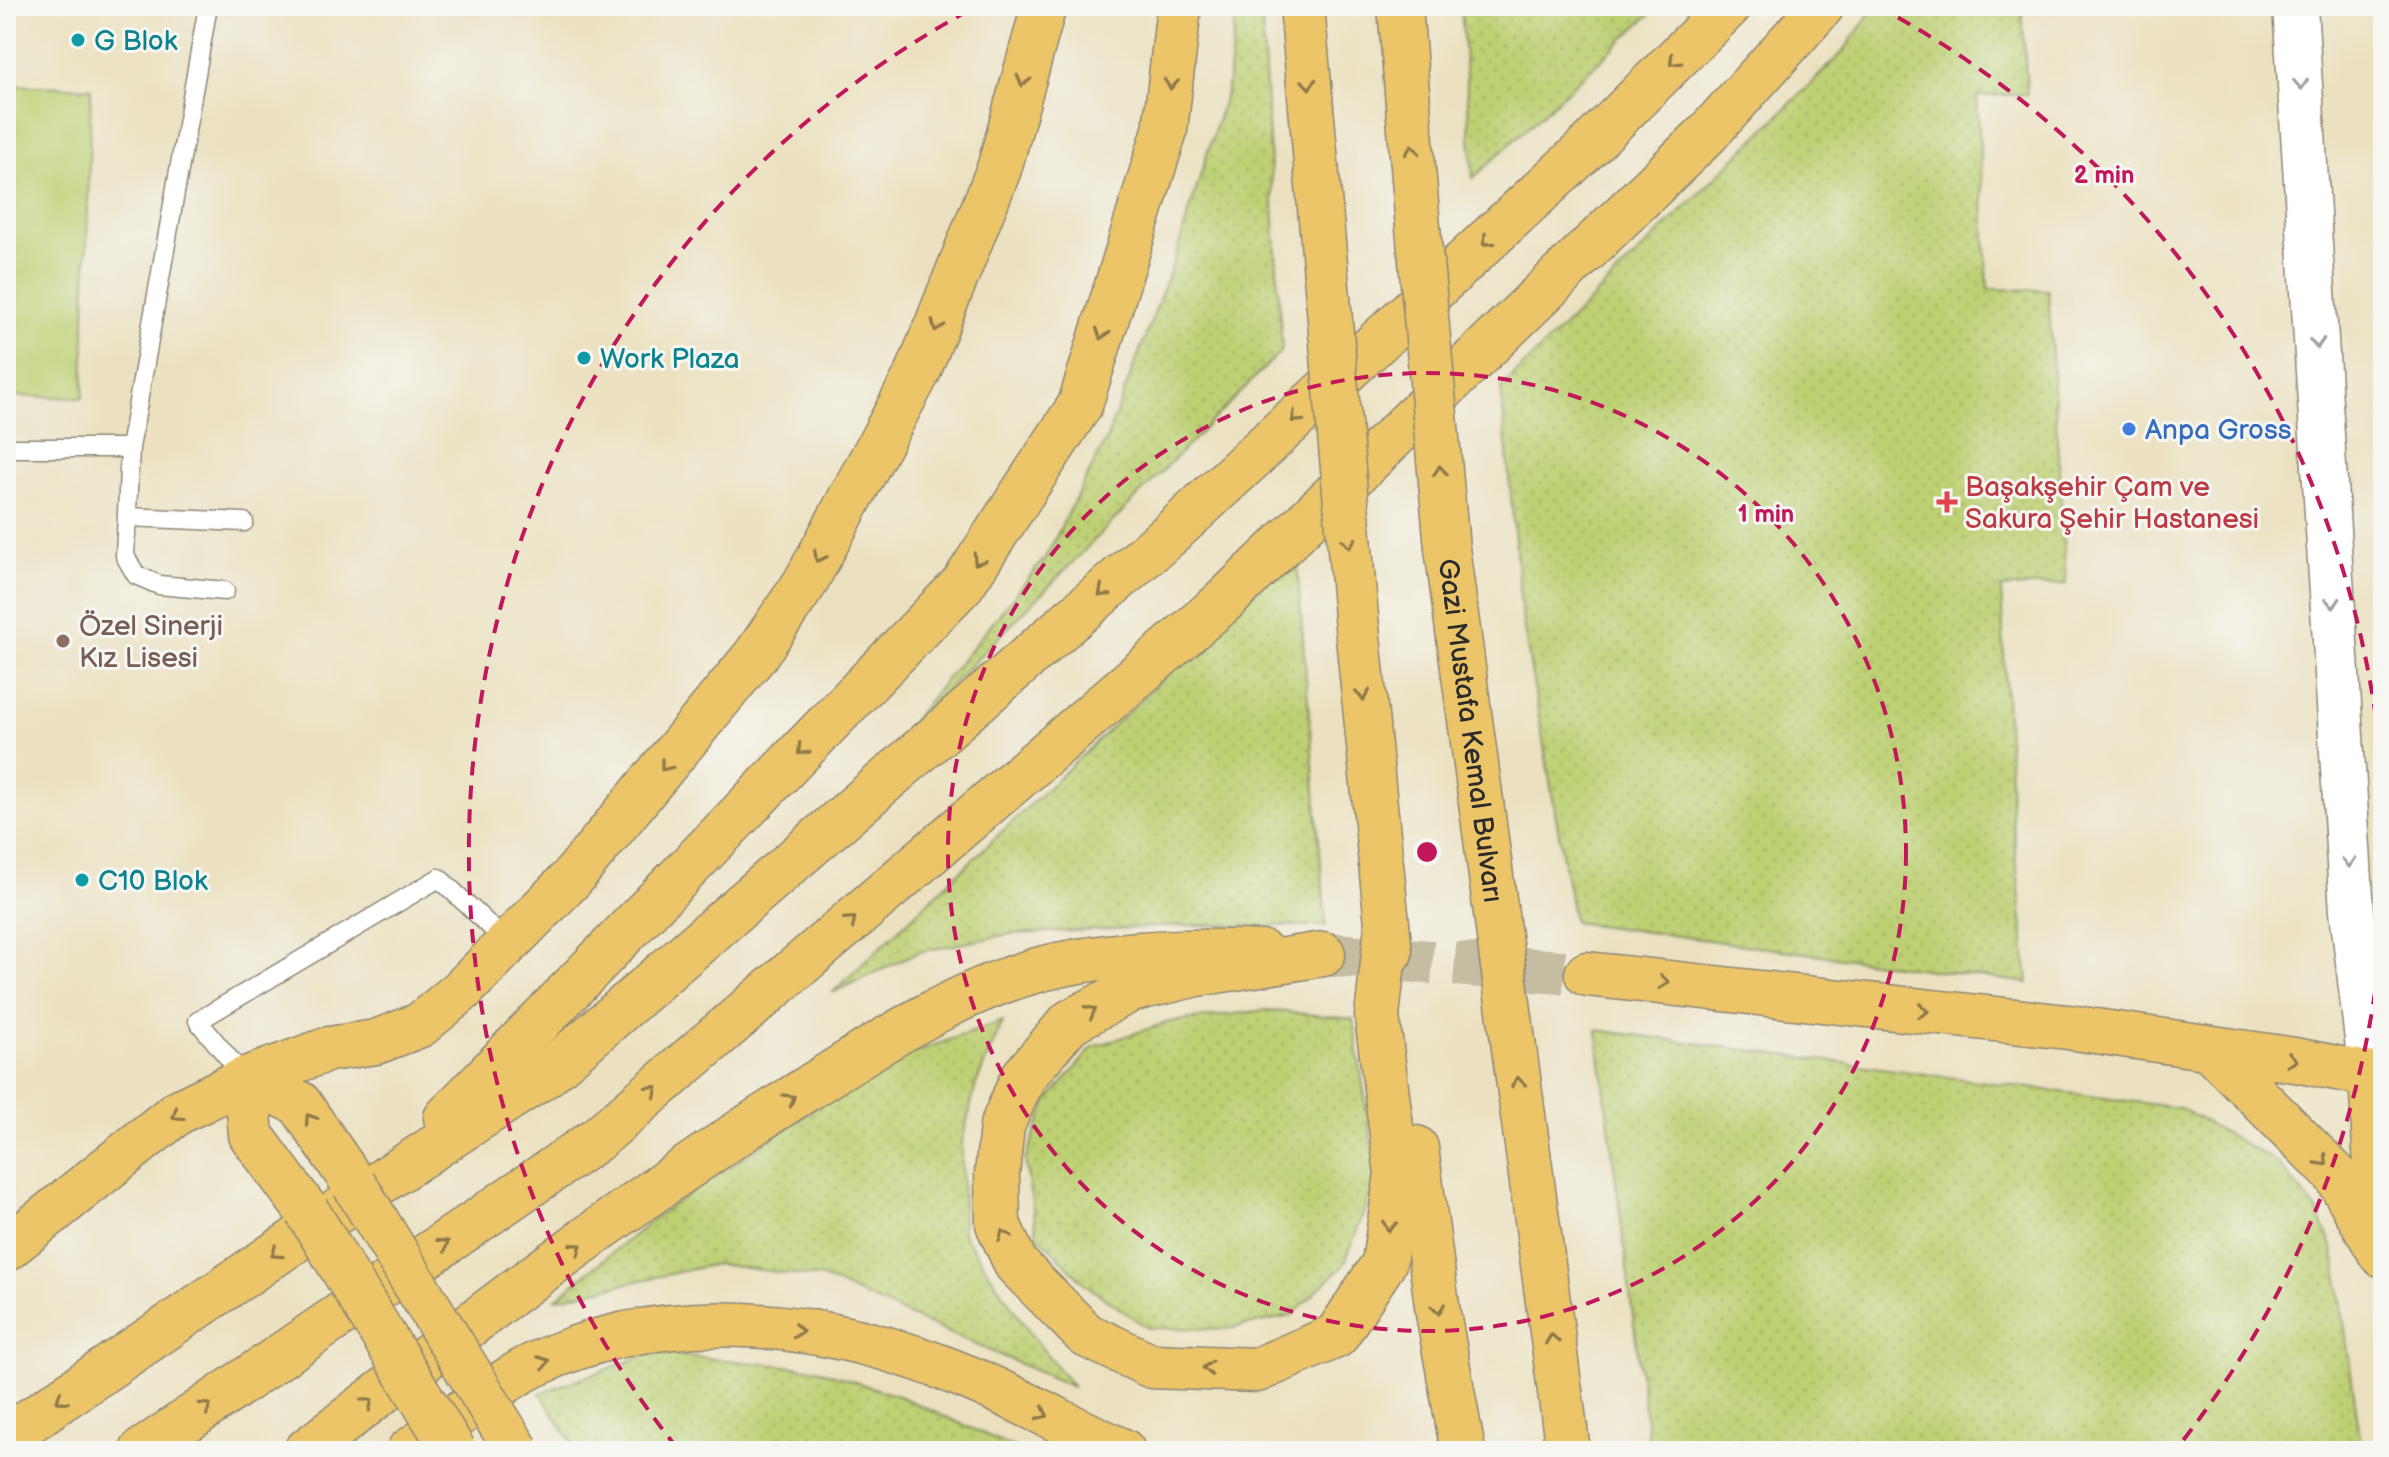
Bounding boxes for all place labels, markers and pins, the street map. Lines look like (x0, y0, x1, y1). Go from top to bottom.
place label: G Blok (94, 25, 178, 58)
marker: G Blok (69, 31, 87, 49)
place label: Work Plaza (600, 343, 740, 376)
marker: Work Plaza (575, 349, 593, 367)
place label: Anpa Gross (2145, 414, 2292, 447)
marker: Anpa Gross (2120, 420, 2138, 438)
place label: Başakşehir Çam ve Sakura Şehir Hastanesi (1965, 471, 2259, 536)
marker: Başakşehir Çam ve Sakura Şehir Hastanesi (1936, 491, 1958, 513)
place label: Özel Sinerji Kız Lisesi (79, 609, 223, 675)
marker: Özel Sinerji Kız Lisesi (54, 632, 72, 650)
centre of rings (1413, 838, 1441, 866)
place label: C10 Blok (98, 865, 208, 898)
marker: C10 Blok (73, 871, 91, 889)

